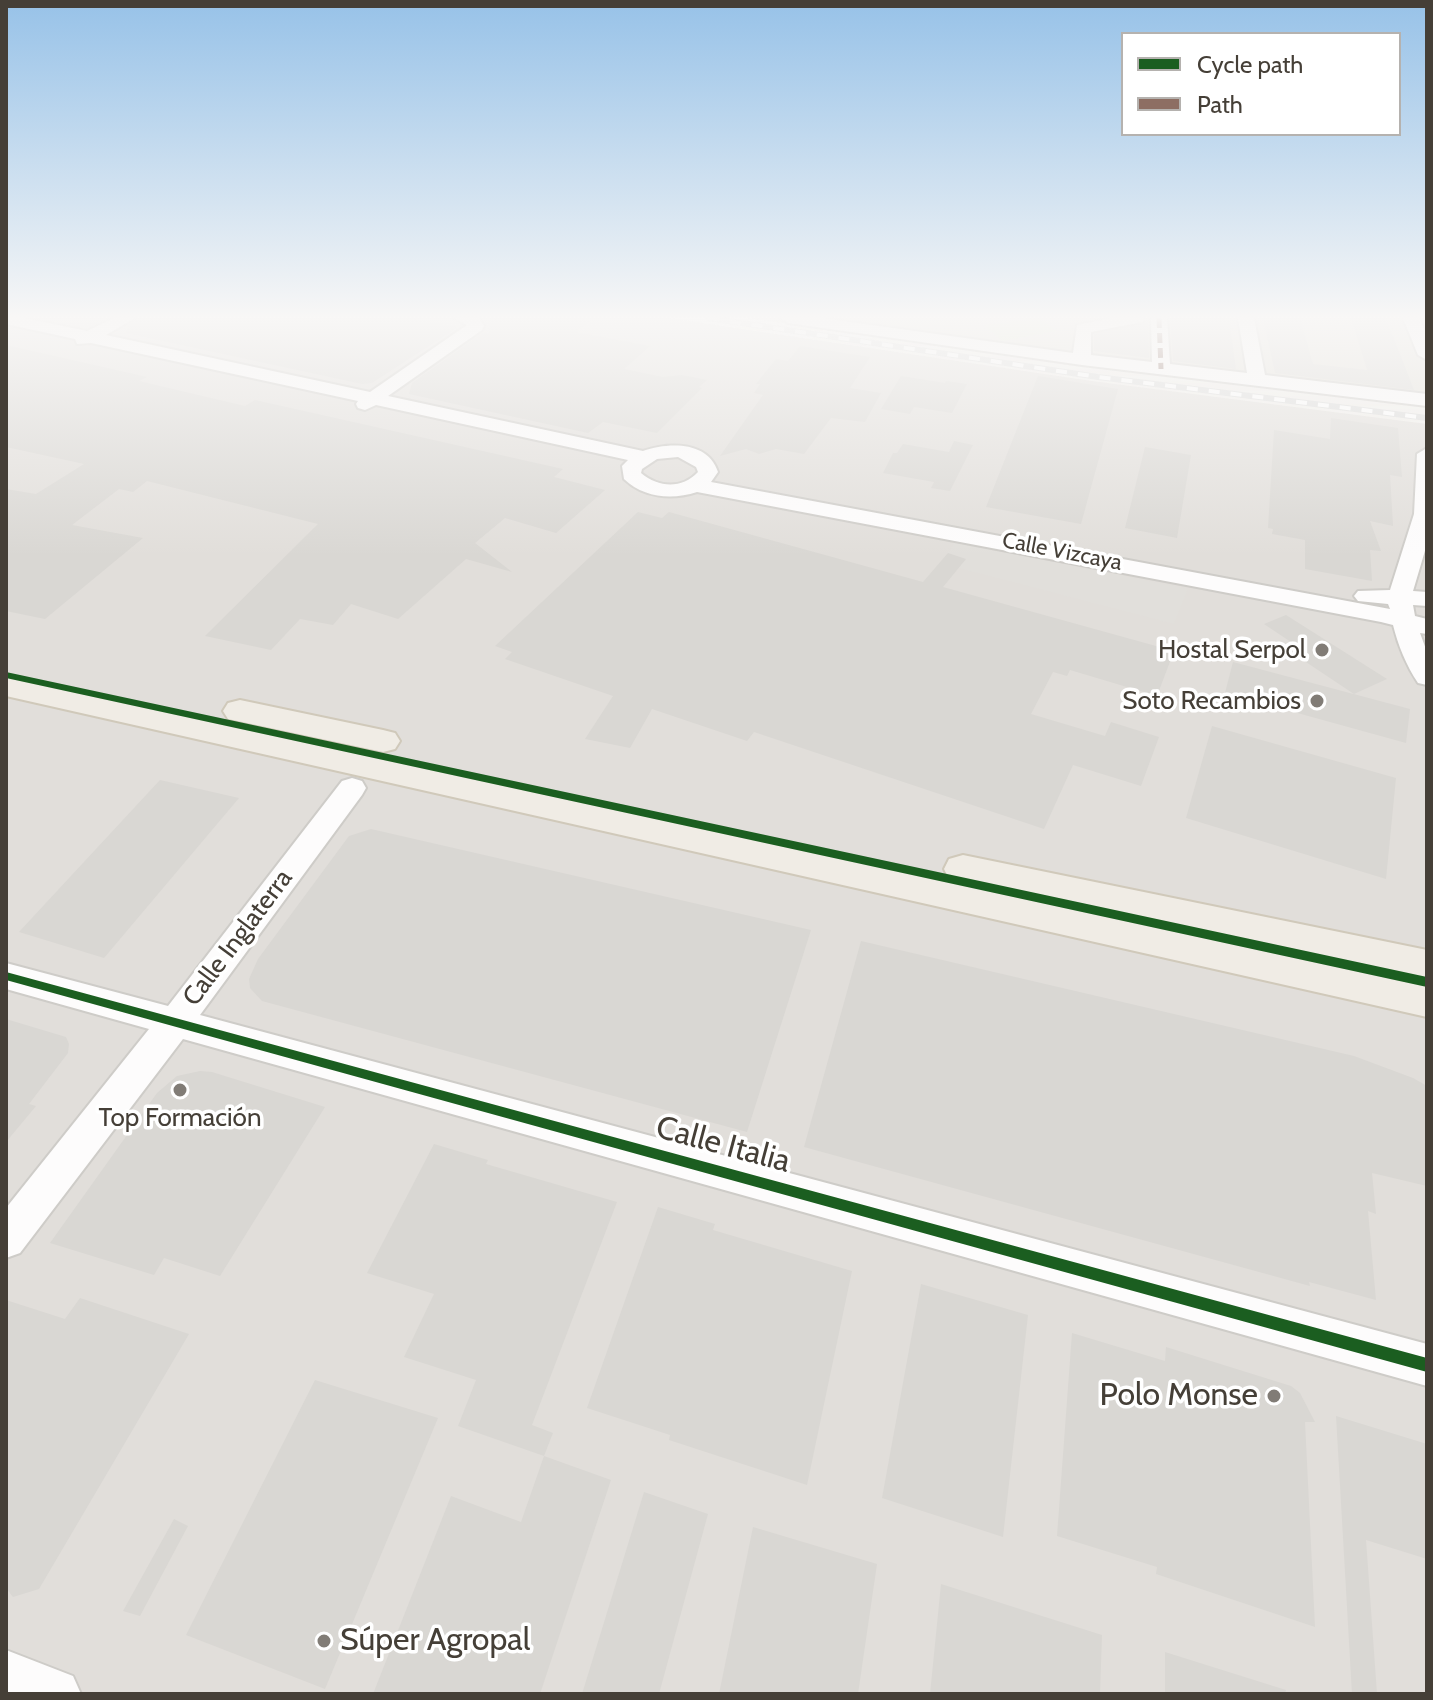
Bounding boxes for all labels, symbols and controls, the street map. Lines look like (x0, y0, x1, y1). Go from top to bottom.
legend (1121, 32, 1401, 136)
text: Cycle path (1197, 50, 1303, 79)
text: Path (1197, 90, 1243, 119)
street label: Calle Vizcaya (1000, 527, 1124, 577)
place label: Hostal Serpol (1158, 634, 1306, 666)
marker: Hostal Serpol (1313, 641, 1331, 659)
place label: Soto Recambios (1122, 685, 1301, 717)
marker: Soto Recambios (1308, 692, 1326, 710)
street label: Calle Inglaterra (177, 864, 299, 1012)
marker: Top Formación (171, 1081, 189, 1099)
place label: Top Formación (99, 1102, 261, 1134)
street label: Calle Italia (652, 1109, 794, 1181)
place label: Polo Monse (1100, 1377, 1258, 1415)
marker: Polo Monse (1265, 1387, 1283, 1405)
place label: Súper Agropal (340, 1622, 530, 1660)
marker: Súper Agropal (315, 1632, 333, 1650)

